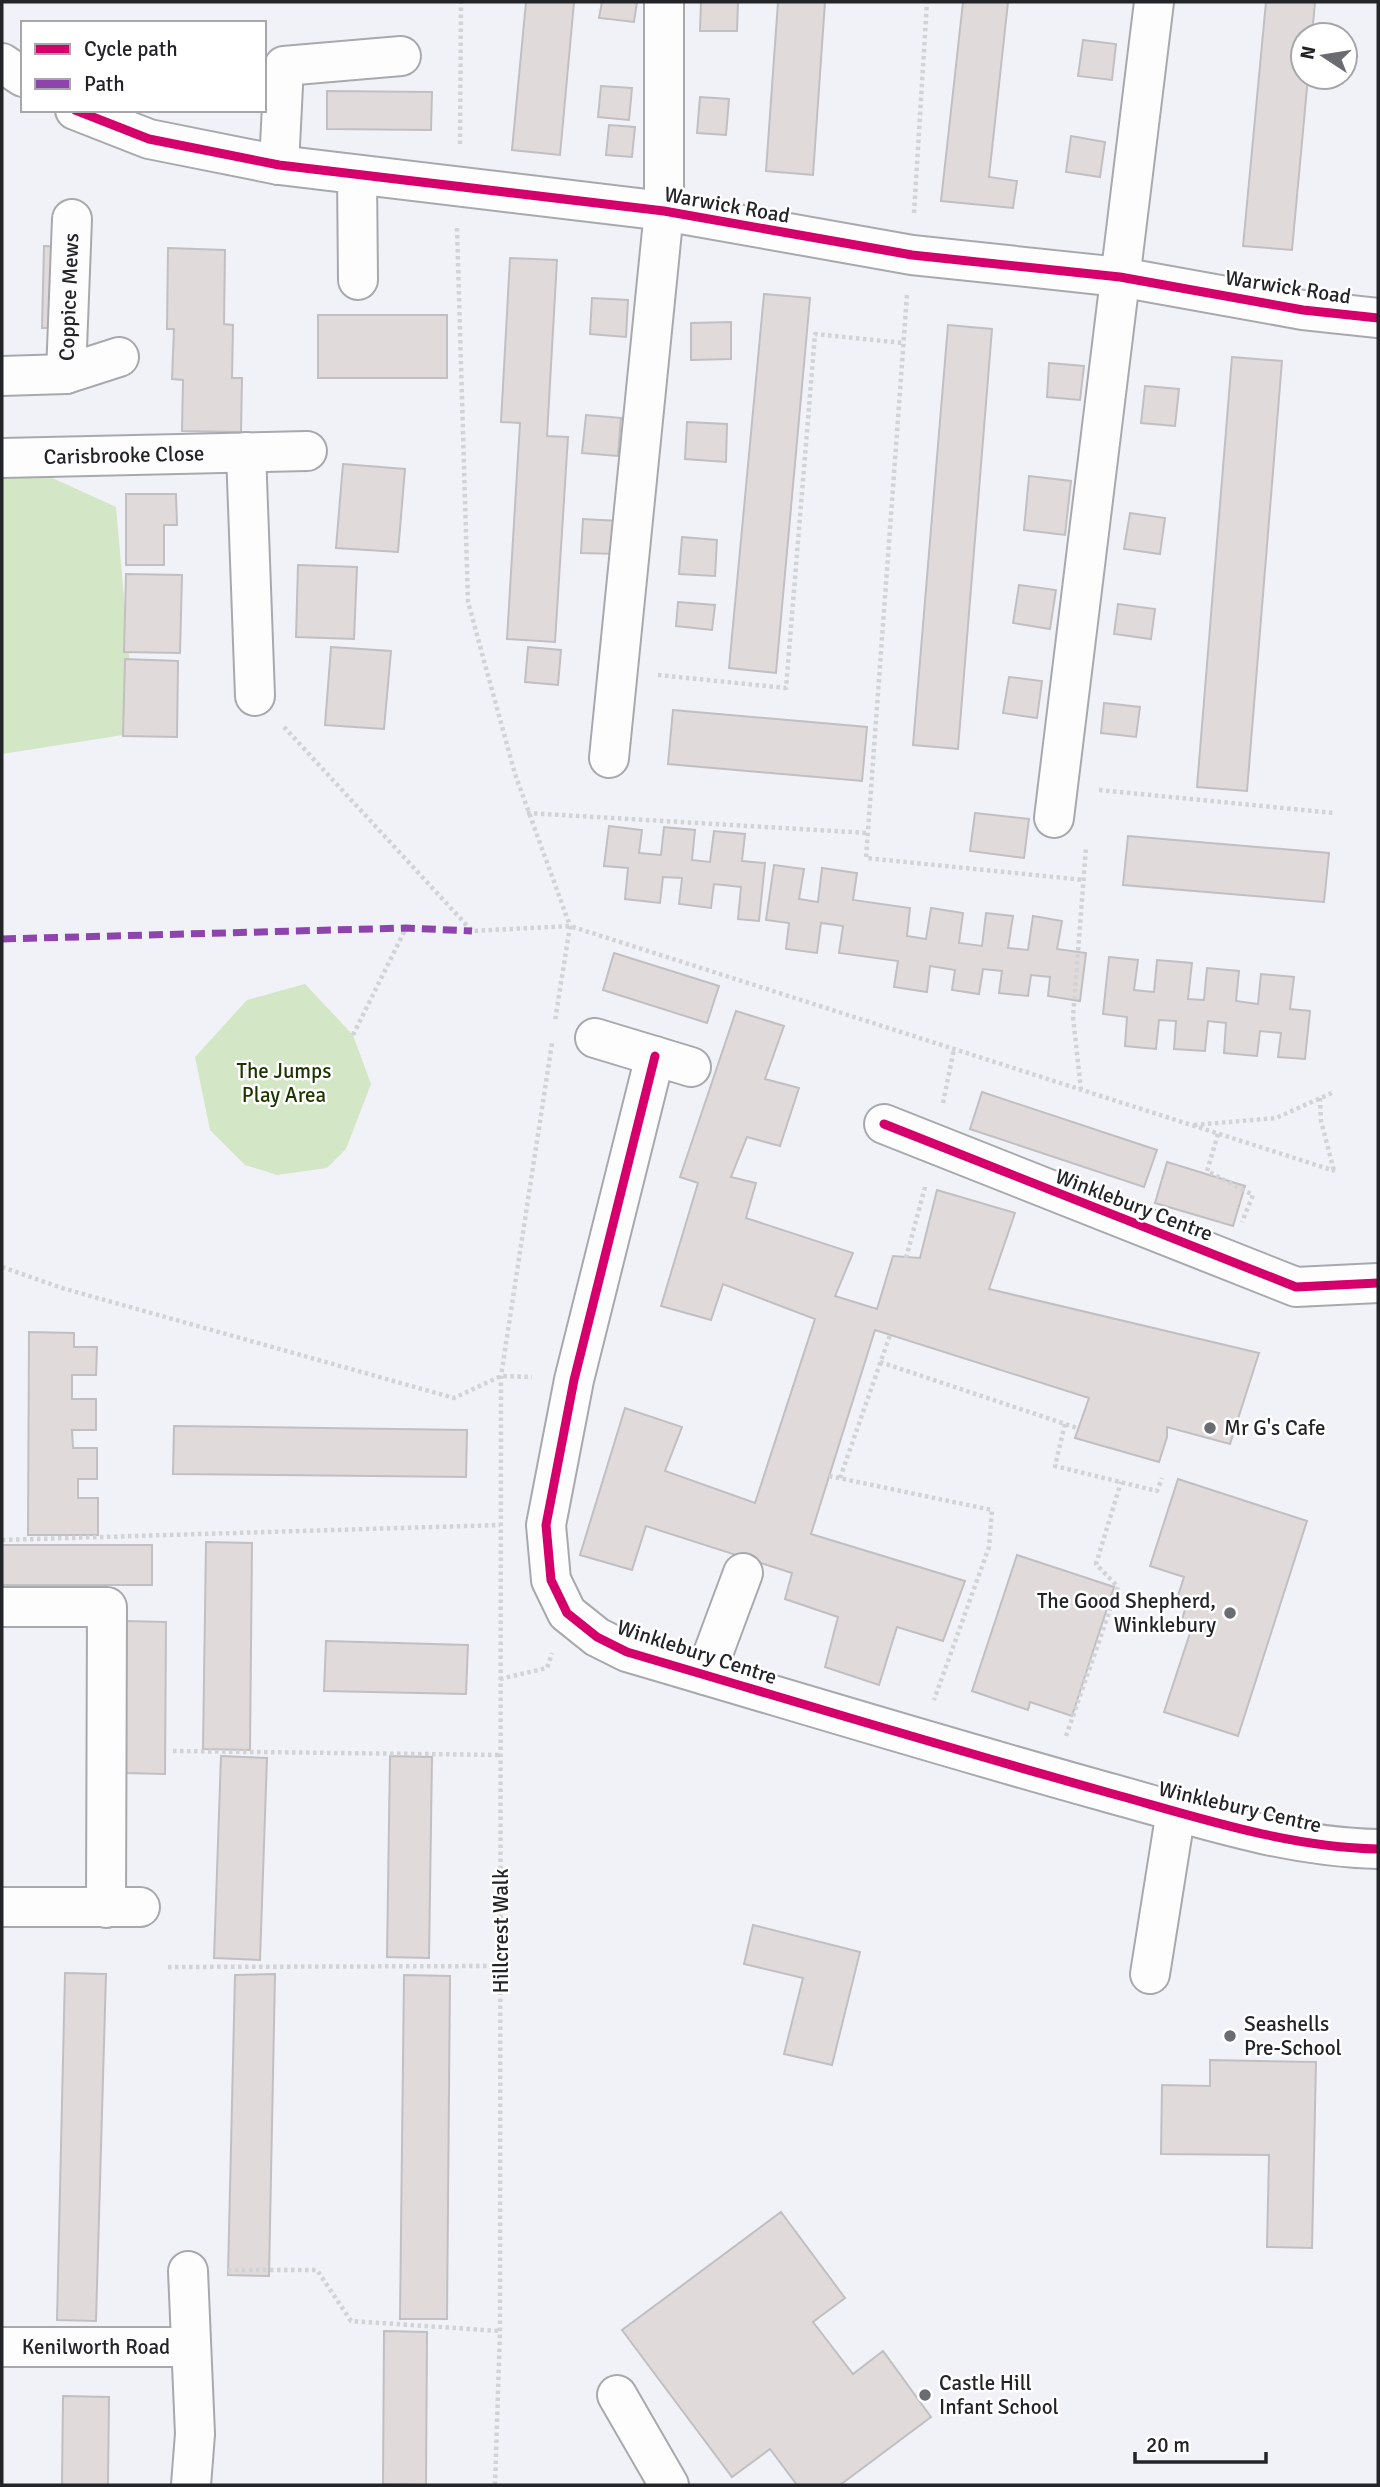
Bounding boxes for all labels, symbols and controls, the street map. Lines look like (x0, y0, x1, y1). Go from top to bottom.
legend (21, 21, 266, 112)
north arrow (1289, 21, 1359, 91)
text: Cycle path (84, 36, 178, 62)
text: N (1295, 44, 1321, 62)
text: Path (84, 71, 125, 97)
street label: Warwick Road (662, 181, 792, 229)
street label: Coppice Mews (54, 233, 84, 361)
street label: Warwick Road (1223, 264, 1353, 310)
street label: Carisbrooke Close (43, 440, 205, 470)
park label: The Jumps Play Area (237, 1058, 331, 1108)
street label: Winklebury Centre (1052, 1163, 1216, 1247)
place label: Mr G's Cafe (1224, 1415, 1325, 1441)
marker: Mr G's Cafe (1202, 1420, 1218, 1436)
place label: The Good Shepherd, Winklebury (1037, 1588, 1216, 1638)
marker: The Good Shepherd, Winklebury (1222, 1605, 1238, 1621)
street label: Winklebury Centre (614, 1614, 780, 1690)
street label: Winklebury Centre (1156, 1776, 1324, 1838)
street label: Hillcrest Walk (488, 1868, 514, 1994)
place label: Seashells Pre-School (1244, 2011, 1342, 2061)
marker: Seashells Pre-School (1222, 2028, 1238, 2044)
street label: Kenilworth Road (22, 2334, 170, 2360)
place label: Castle Hill Infant School (939, 2370, 1059, 2420)
marker: Castle Hill Infant School (917, 2387, 933, 2403)
scale bar (1135, 2420, 1266, 2464)
text: 20 m (1146, 2432, 1190, 2458)

